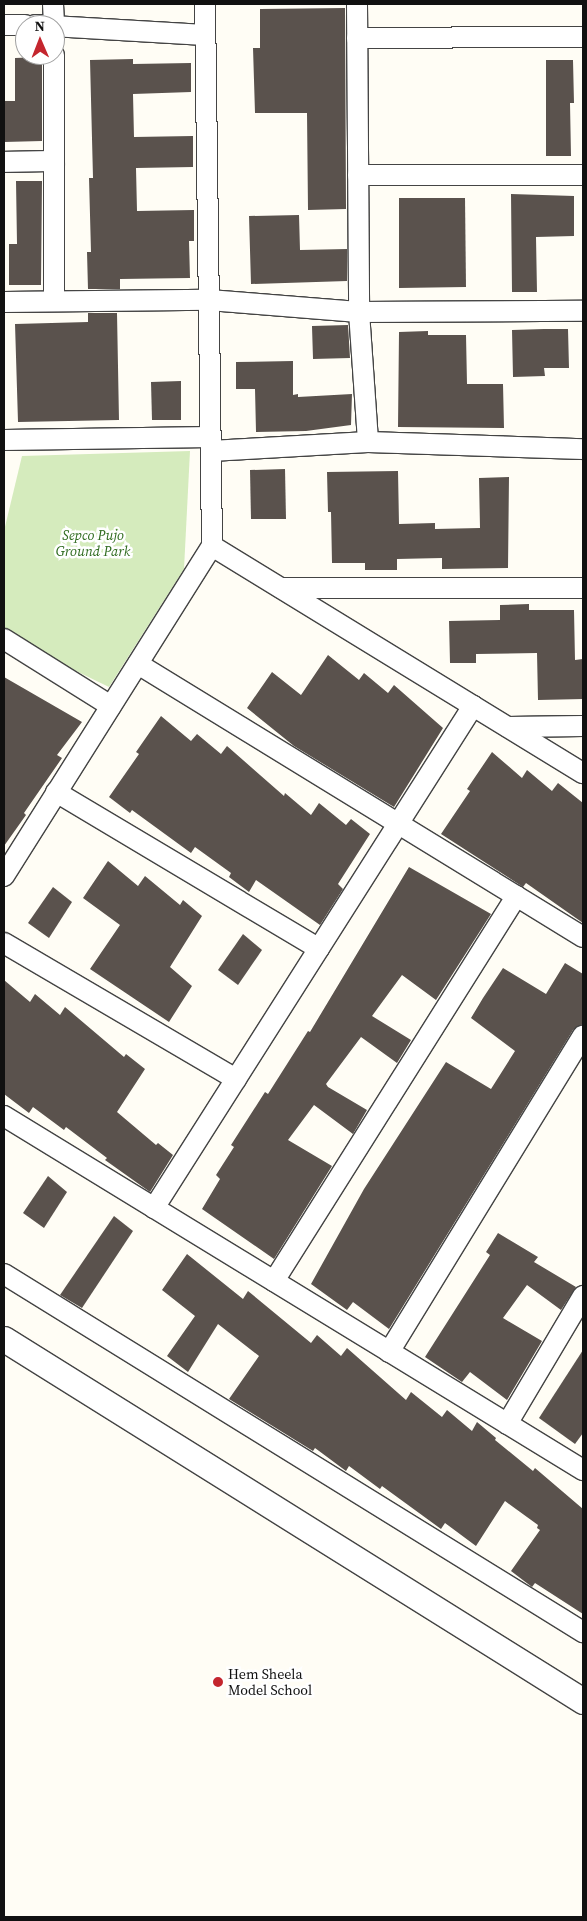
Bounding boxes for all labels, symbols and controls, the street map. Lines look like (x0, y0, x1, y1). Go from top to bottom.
north arrow (15, 15, 65, 65)
text: N (34, 16, 45, 36)
park label: Sepco Pujo Ground Park (56, 527, 130, 560)
place label: Hem Sheela Model School (228, 1666, 312, 1698)
marker: Hem Sheela Model School (212, 1676, 224, 1688)

